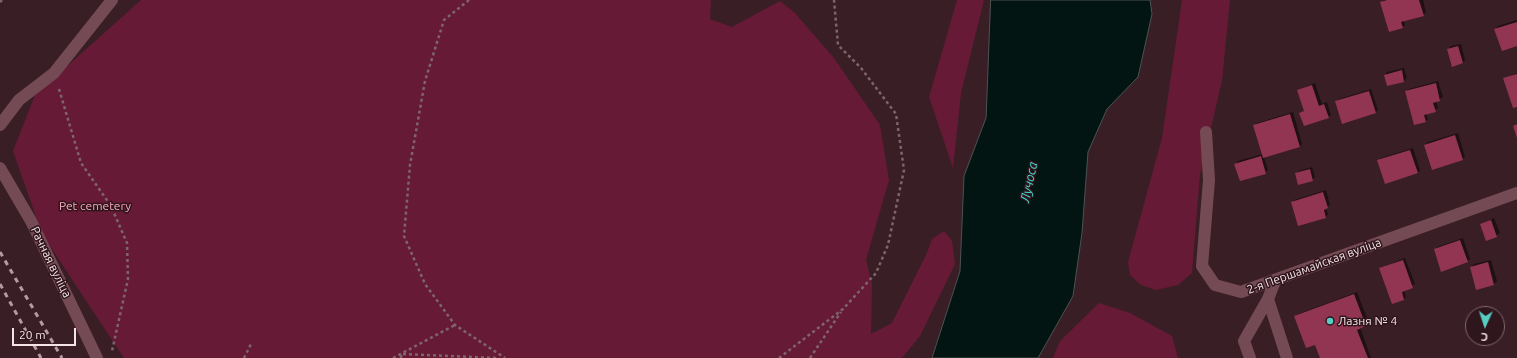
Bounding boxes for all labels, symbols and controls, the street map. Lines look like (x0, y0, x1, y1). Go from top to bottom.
water label: Лучоса (1017, 160, 1041, 204)
park label: Pet cemetery (59, 199, 131, 213)
street label: Рачная вуліца (28, 224, 74, 300)
street label: 2-я Першамайская вуліца (1245, 235, 1383, 297)
north arrow (1465, 306, 1505, 346)
place label: Лазня № 4 (1338, 314, 1397, 328)
marker: Лазня № 4 (1325, 316, 1335, 326)
scale bar (14, 320, 78, 346)
text: 20 m (19, 328, 46, 341)
text: С (1481, 331, 1488, 343)

